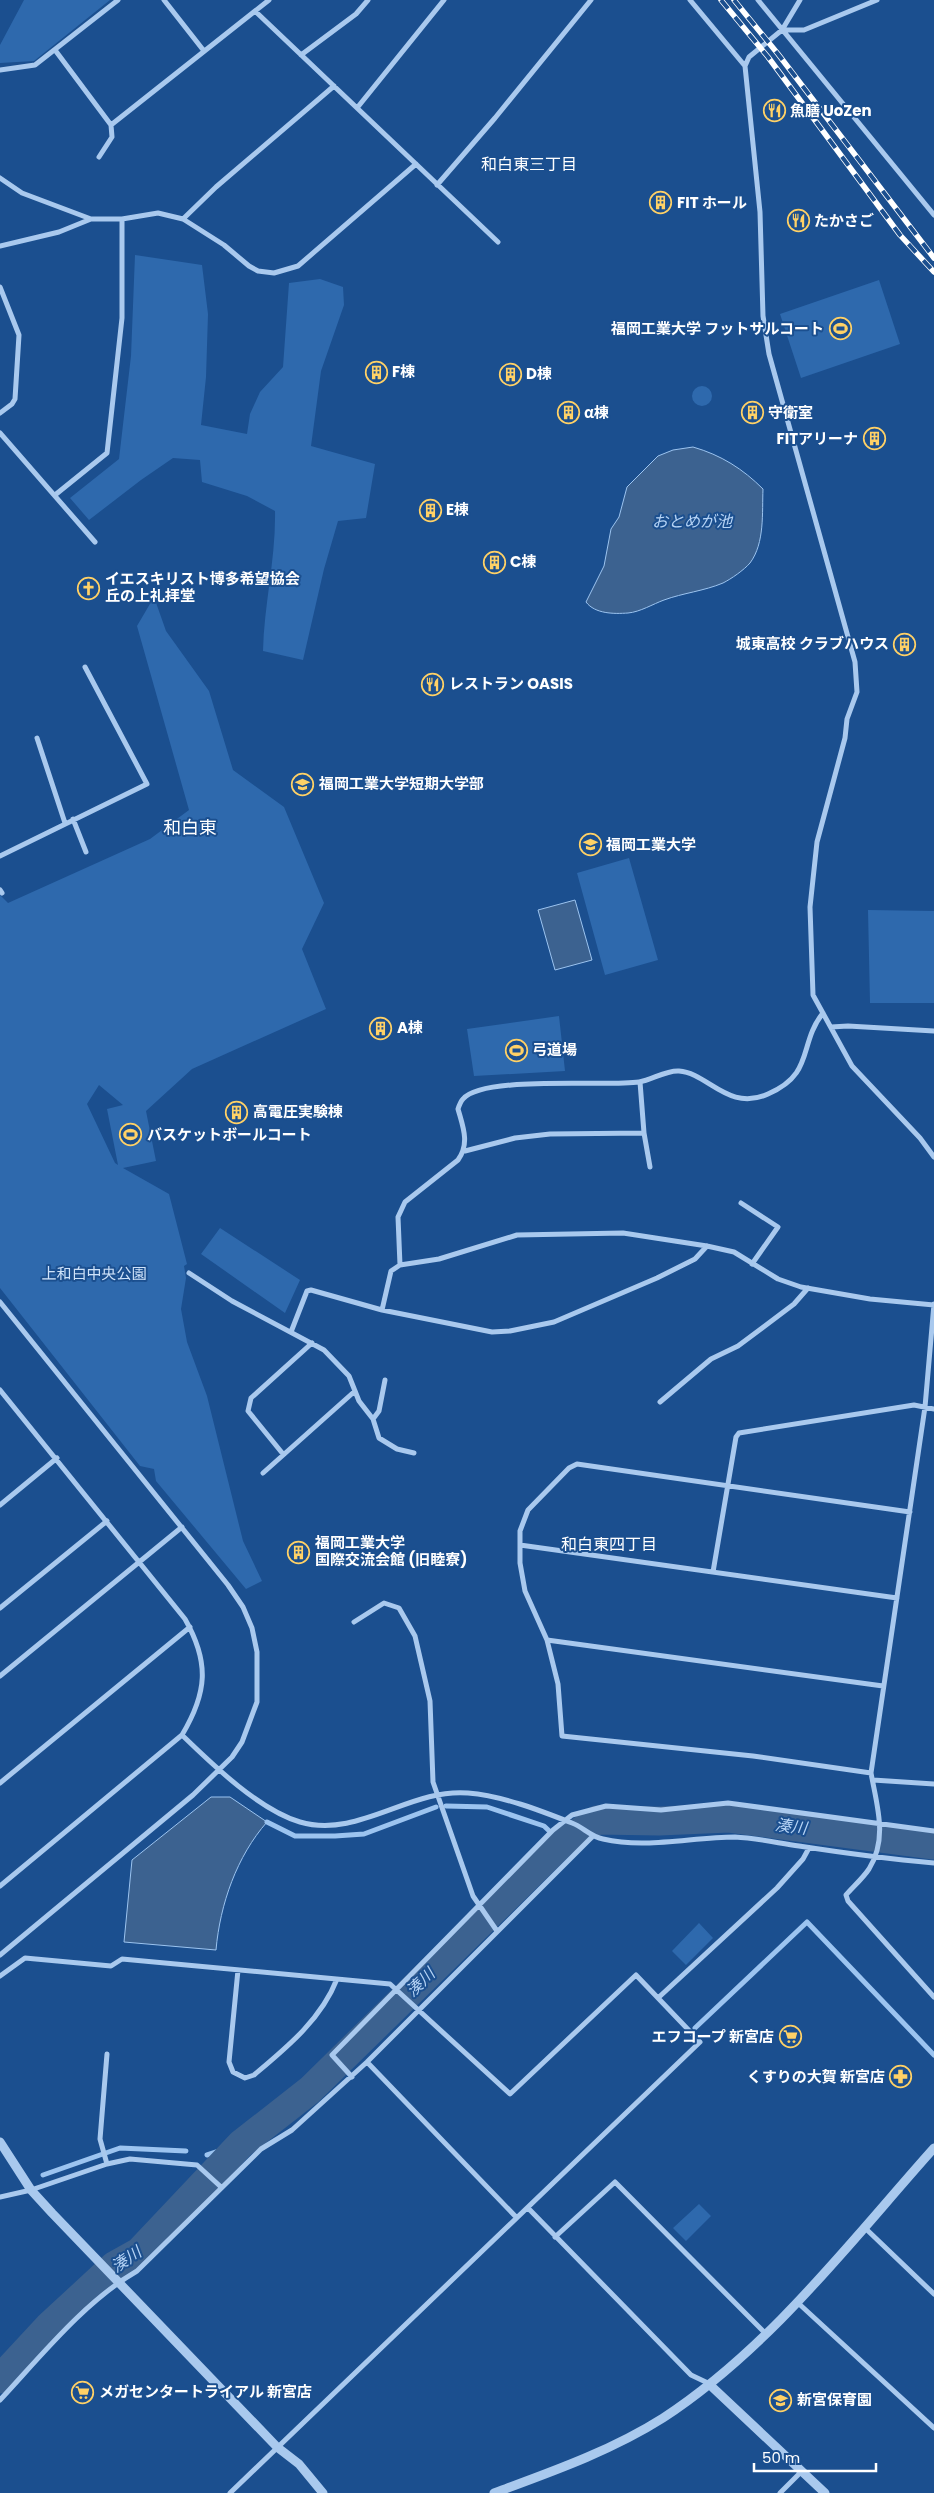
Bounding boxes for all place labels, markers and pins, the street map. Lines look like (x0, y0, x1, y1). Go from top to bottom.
restaurant icon: 魚膳 UoZen (762, 99, 786, 123)
place label: 魚膳 UoZen (790, 100, 872, 121)
building icon: FIT ホール (649, 191, 673, 215)
place label: FIT ホール (677, 192, 747, 213)
restaurant icon: たかさご (786, 209, 810, 233)
place label: たかさご (814, 210, 874, 231)
sports icon: 福岡工業大学 フットサルコート (828, 317, 852, 341)
place label: 福岡工業大学 フットサルコート (610, 318, 824, 339)
building icon: F棟 (364, 360, 388, 384)
place label: F棟 (392, 361, 415, 382)
building icon: D棟 (498, 362, 522, 386)
place label: D棟 (526, 363, 552, 384)
building icon: α棟 (556, 401, 580, 425)
building icon: 守衛室 (740, 401, 764, 425)
place label: α棟 (584, 402, 609, 423)
place label: 守衛室 (768, 402, 813, 423)
building icon: FITアリーナ (862, 427, 886, 451)
place label: FITアリーナ (777, 428, 858, 449)
building icon: E棟 (418, 498, 442, 522)
place label: E棟 (446, 499, 469, 520)
building icon: C棟 (482, 550, 506, 574)
place label: C棟 (510, 551, 536, 572)
place label: イエスキリスト博多希望協会 丘の上礼拝堂 (105, 568, 300, 606)
church icon: イエスキリスト博多希望協会 丘の上礼拝堂 (77, 576, 101, 600)
building icon: 城東高校 クラブハウス (893, 632, 917, 656)
place label: 城東高校 クラブハウス (736, 633, 889, 654)
restaurant icon: レストラン OASIS (421, 672, 445, 696)
place label: レストラン OASIS (449, 673, 573, 694)
school or university icon: 福岡工業大学短期大学部 (291, 772, 315, 796)
place label: 福岡工業大学短期大学部 (318, 773, 484, 794)
school or university icon: 福岡工業大学 (578, 833, 602, 857)
place label: 福岡工業大学 (605, 834, 696, 855)
building icon: A棟 (369, 1016, 393, 1040)
place label: A棟 (397, 1017, 423, 1038)
sports icon: 弓道場 (504, 1038, 528, 1062)
place label: 弓道場 (532, 1039, 577, 1060)
building icon: 高電圧実験棟 (225, 1100, 249, 1124)
place label: 高電圧実験棟 (253, 1101, 343, 1122)
sports icon: バスケットボールコート (119, 1123, 143, 1147)
place label: バスケットボールコート (147, 1124, 312, 1145)
place label: 福岡工業大学 国際交流会館 (旧睦寮) (314, 1532, 468, 1570)
building icon: 福岡工業大学 国際交流会館 (旧睦寮) (287, 1540, 311, 1564)
supermarket icon: エフコープ 新宮店 (778, 2025, 802, 2049)
place label: エフコープ 新宮店 (652, 2026, 774, 2047)
pharmacy icon: くすりの大賀 新宮店 (889, 2065, 913, 2089)
place label: くすりの大賀 新宮店 (747, 2066, 885, 2087)
supermarket icon: メガセンタートライアル 新宮店 (71, 2380, 95, 2404)
place label: メガセンタートライアル 新宮店 (99, 2381, 312, 2402)
school or university icon: 新宮保育園 (769, 2388, 793, 2412)
place label: 新宮保育園 (797, 2389, 872, 2410)

